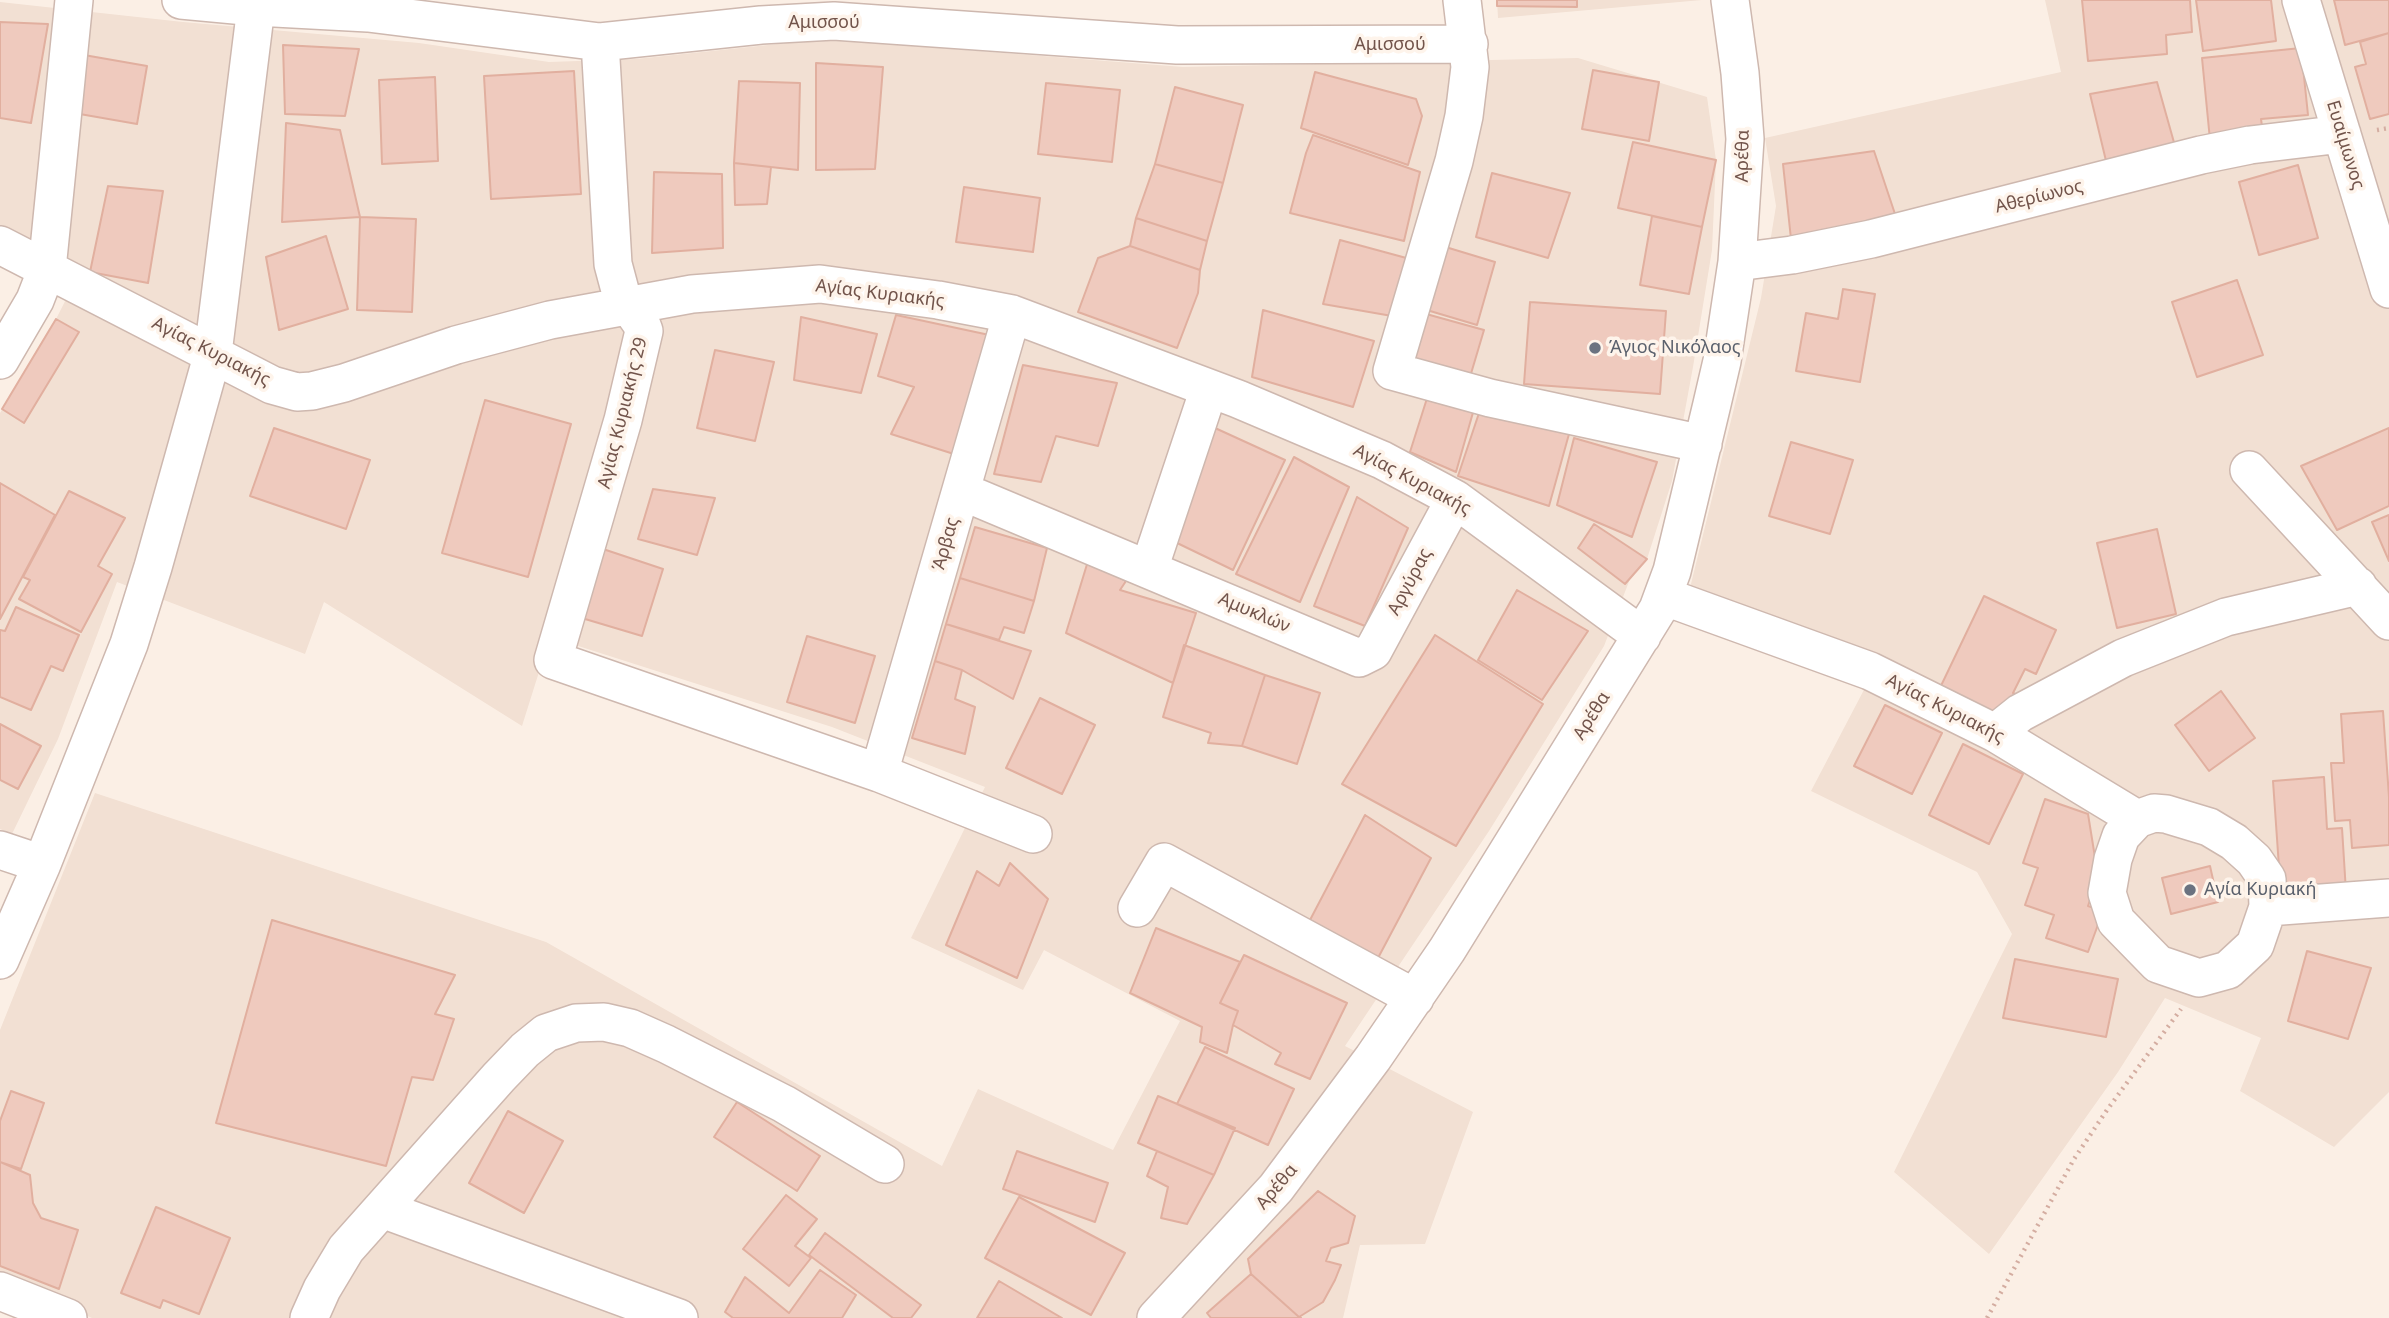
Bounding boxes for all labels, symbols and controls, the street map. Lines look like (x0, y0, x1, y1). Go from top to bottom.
street label: Αμισσού (788, 12, 860, 34)
street label: Αμισσού (1354, 34, 1426, 56)
street label: Ευαίμωνος (2321, 98, 2369, 192)
street label: Αρέθα (1732, 129, 1754, 183)
street label: Αθερίωνος (1993, 176, 2085, 218)
street label: Αγίας Κυριακής (814, 275, 946, 313)
street label: Αγίας Κυριακής (148, 313, 274, 391)
street label: Αγίας Κυριακής 29 (594, 335, 652, 491)
place label: Άγιος Νικόλαος (1609, 337, 1741, 359)
marker: Άγιος Νικόλαος (1587, 340, 1603, 356)
street label: Αγίας Κυριακής (1350, 440, 1474, 520)
street label: Άρβας (928, 515, 964, 573)
street label: Αργύρας (1383, 545, 1437, 619)
street label: Αμυκλών (1215, 588, 1293, 638)
street label: Αγίας Κυριακής (1882, 670, 2008, 748)
street label: Αρέθα (1569, 688, 1615, 744)
place label: Αγία Κυριακή (2204, 879, 2316, 901)
marker: Αγία Κυριακή (2182, 882, 2198, 898)
street label: Αρέθα (1252, 1160, 1302, 1214)

